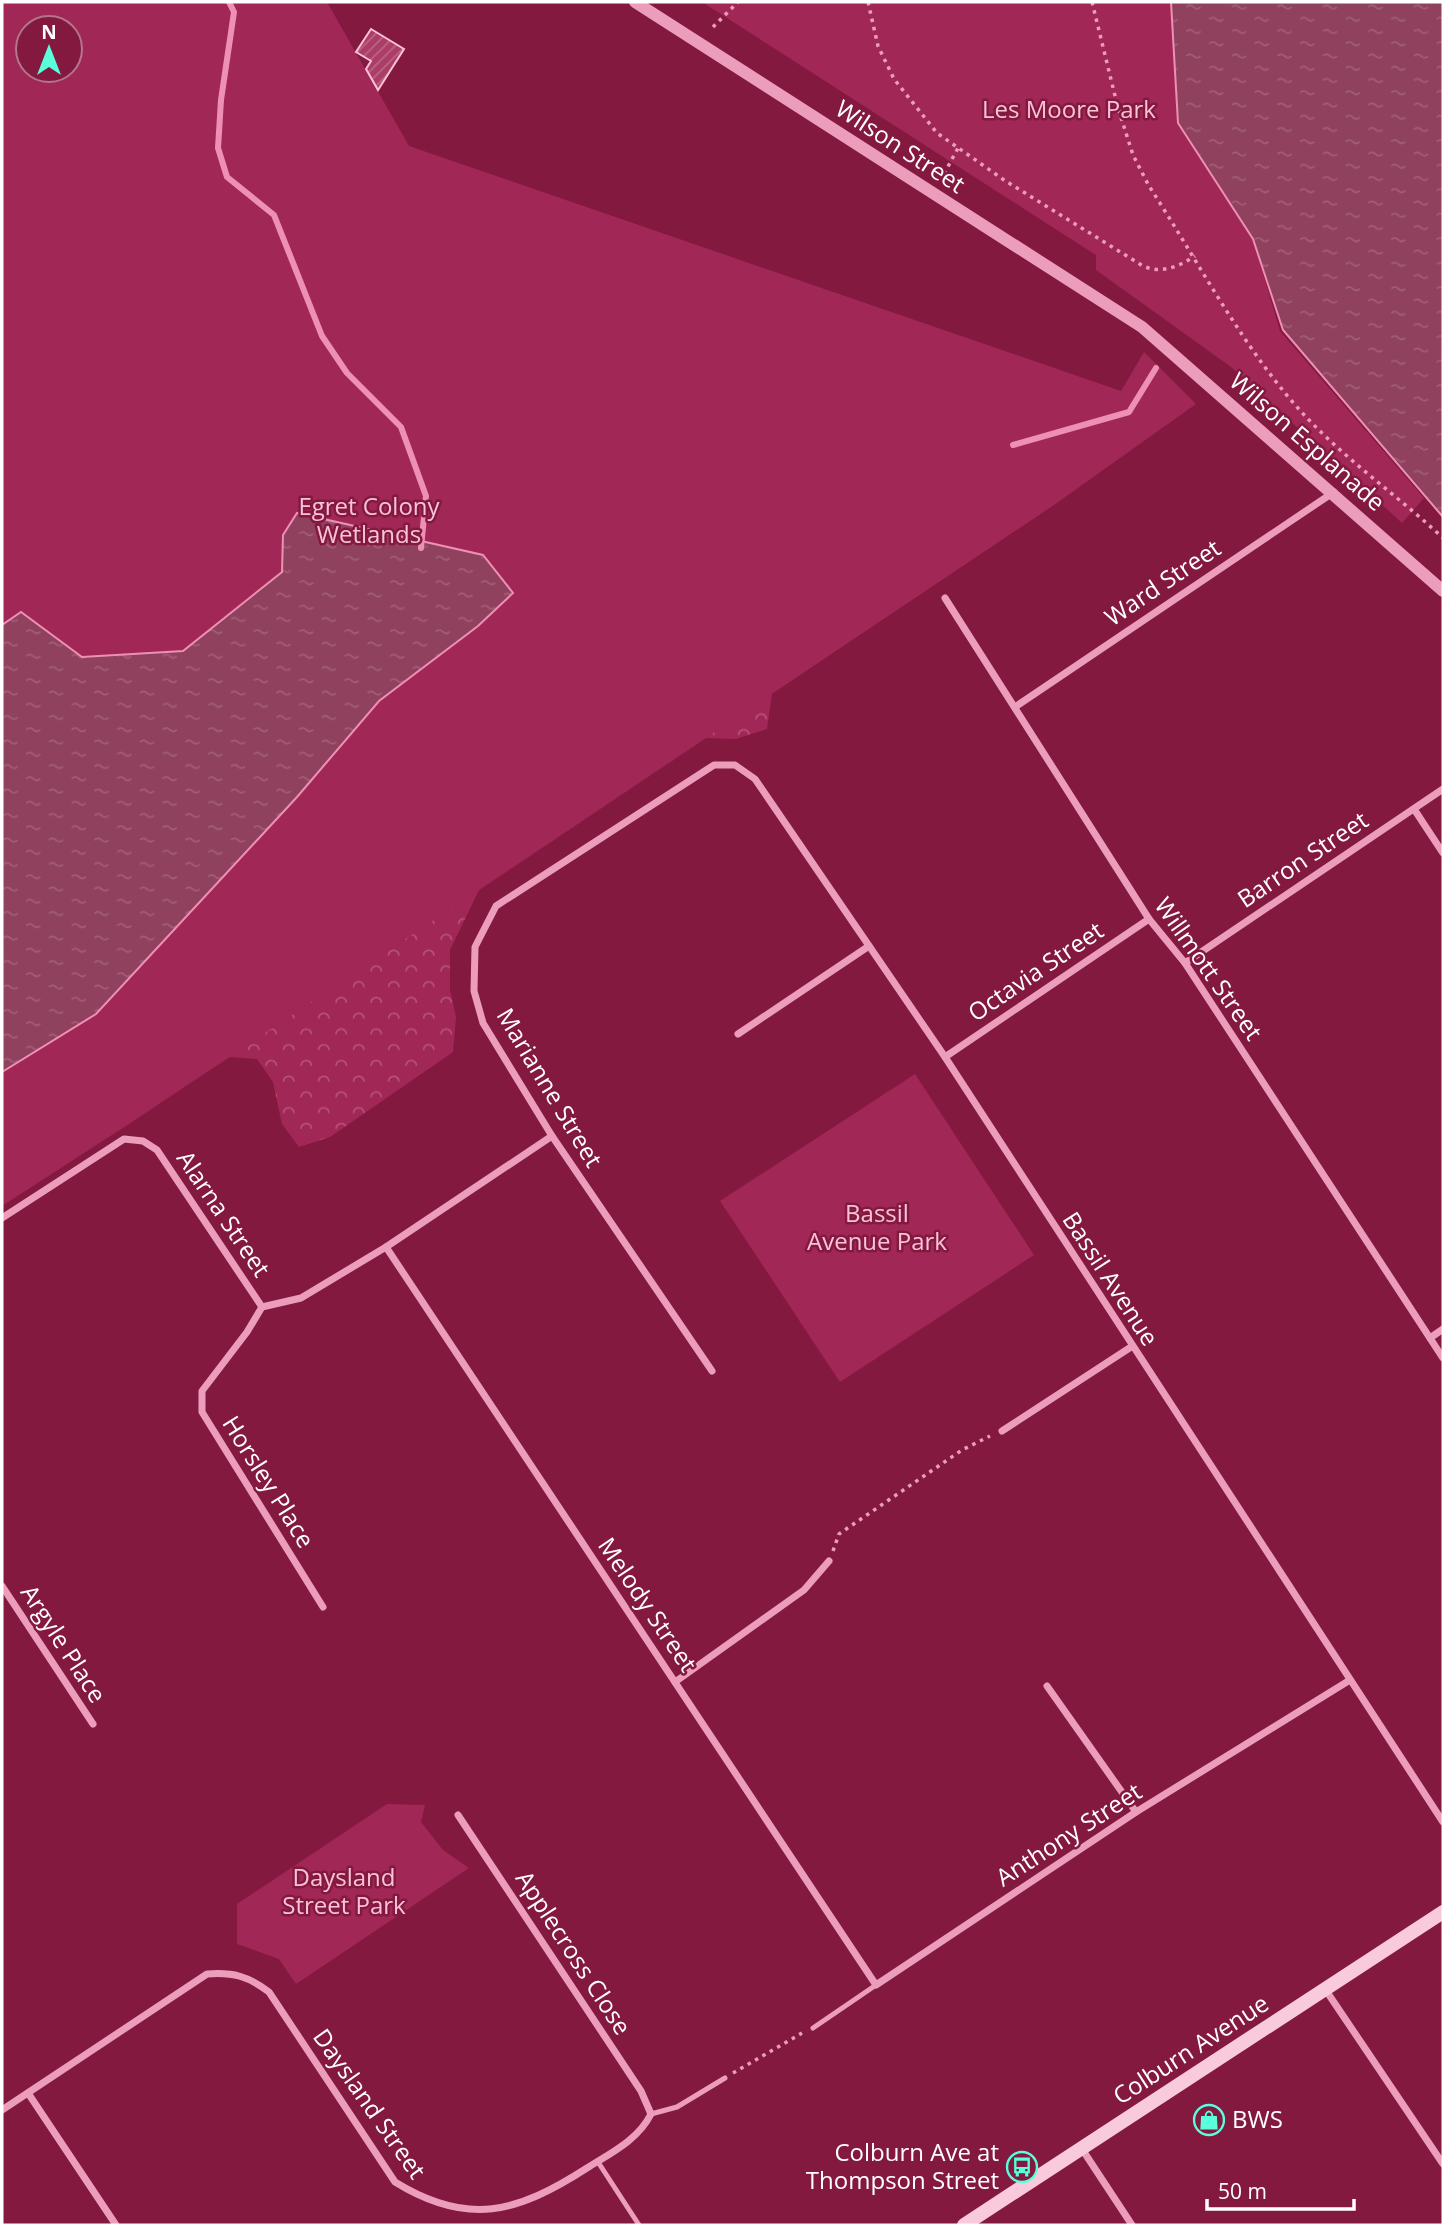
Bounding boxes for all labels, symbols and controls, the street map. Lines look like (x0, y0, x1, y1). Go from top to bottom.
north arrow (14, 14, 84, 84)
text: N (41, 19, 57, 45)
street label: Wilson Street (830, 92, 972, 200)
park label: Les Moore Park (982, 92, 1156, 125)
street label: Wilson Esplanade (1223, 364, 1393, 518)
park label: Egret Colony Wetlands (298, 489, 441, 550)
street label: Ward Street (1098, 531, 1227, 633)
street label: Barron Street (1230, 803, 1374, 915)
street label: Willmott Street (1148, 890, 1271, 1046)
street label: Octavia Street (961, 913, 1109, 1028)
street label: Marianne Street (490, 1001, 611, 1173)
street label: Alarna Street (170, 1144, 279, 1283)
park label: Bassil Avenue Park (807, 1196, 947, 1257)
street label: Bassil Avenue (1056, 1205, 1167, 1352)
street label: Horsley Place (216, 1409, 323, 1554)
street label: Melody Street (591, 1530, 705, 1678)
street label: Argyle Place (14, 1578, 115, 1709)
street label: Anthony Street (989, 1774, 1147, 1893)
park label: Daysland Street Park (282, 1860, 406, 1921)
street label: Applecross Close (509, 1864, 640, 2041)
street label: Colburn Avenue (1106, 1986, 1274, 2111)
street label: Daysland Street (306, 2021, 434, 2185)
place label: BWS (1232, 2102, 1283, 2135)
shop icon: BWS (1192, 2103, 1226, 2137)
place label: Colburn Ave at Thompson Street (806, 2135, 999, 2196)
bus stop icon: Colburn Ave at Thompson Street (1005, 2150, 1039, 2184)
scale bar (1207, 2168, 1354, 2212)
text: 50 m (1218, 2177, 1267, 2205)

